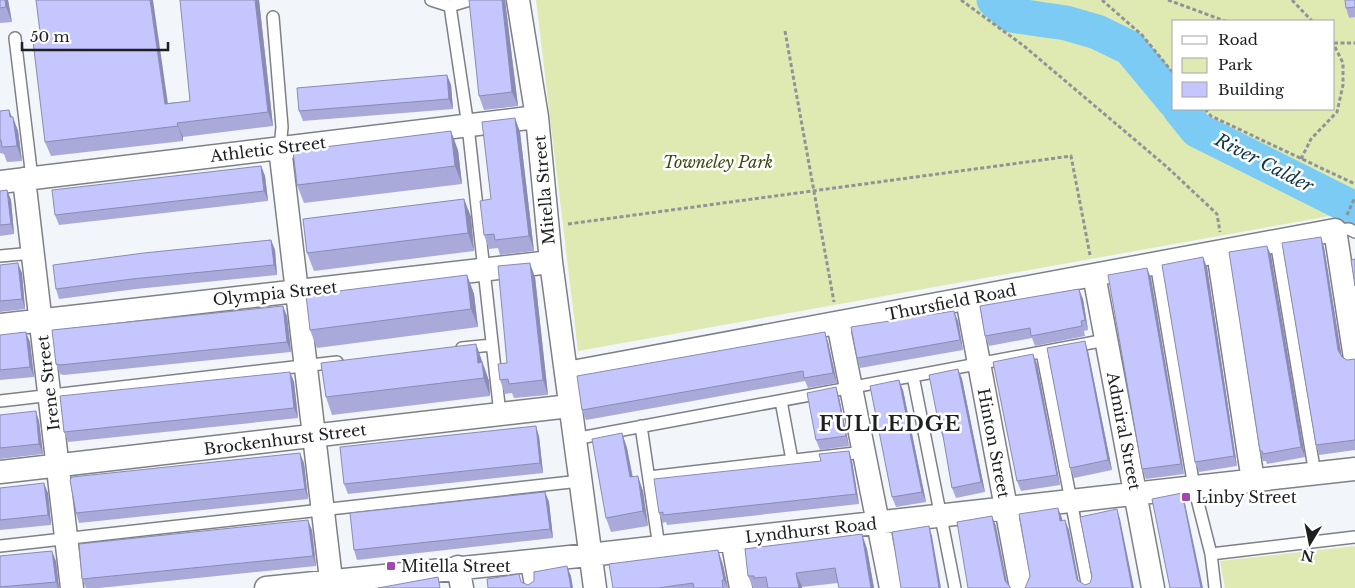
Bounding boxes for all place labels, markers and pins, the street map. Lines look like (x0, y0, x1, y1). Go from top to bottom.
place label: Linby Street (1196, 487, 1297, 507)
marker: Linby Street (1180, 491, 1192, 503)
place label: Mitella Street (401, 556, 511, 576)
marker: Mitella Street (385, 560, 397, 572)

